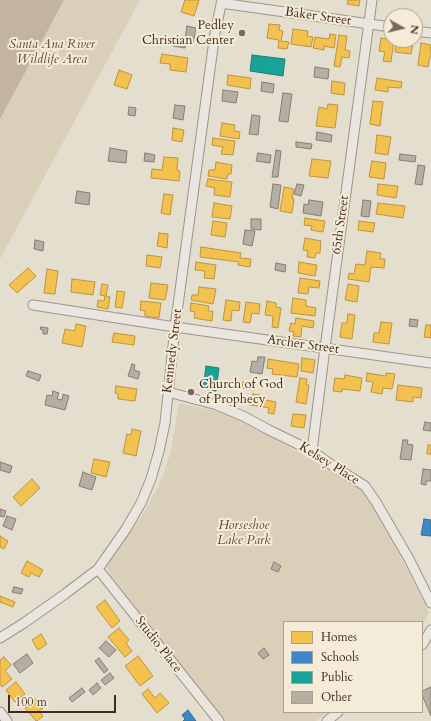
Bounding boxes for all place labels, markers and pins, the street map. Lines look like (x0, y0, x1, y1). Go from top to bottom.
place label: Pedley Christian Center (142, 18, 234, 49)
marker: Pedley Christian Center (237, 28, 247, 38)
place label: Church of God of Prophecy (199, 377, 283, 408)
marker: Church of God of Prophecy (186, 387, 196, 397)

